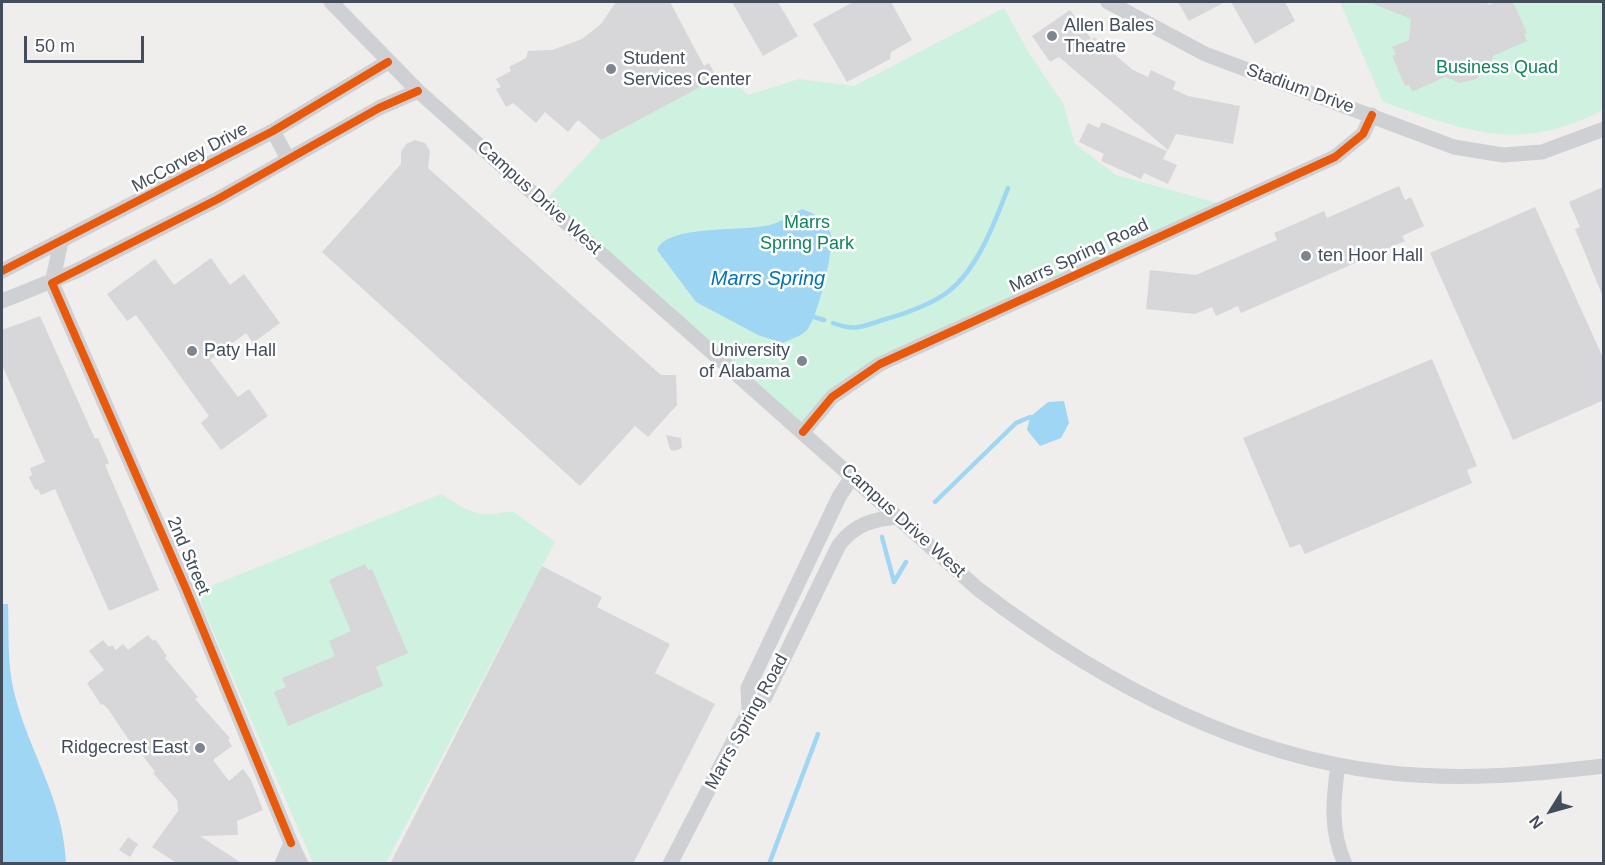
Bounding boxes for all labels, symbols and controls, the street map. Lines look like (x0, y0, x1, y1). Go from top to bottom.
place label: Allen Bales Theatre (1064, 15, 1154, 57)
scale bar (27, 24, 147, 62)
marker: Allen Bales Theatre (1045, 29, 1059, 43)
text: 50 m (35, 36, 75, 56)
place label: Student Services Center (623, 48, 751, 90)
park label: Business Quad (1436, 57, 1558, 79)
street label: Stadium Drive (1243, 60, 1357, 118)
marker: Student Services Center (604, 62, 618, 76)
street label: McCorvey Drive (128, 118, 252, 198)
street label: Campus Drive West (472, 137, 606, 259)
park label: Marrs Spring Park (760, 212, 854, 254)
street label: Marrs Spring Road (1006, 214, 1152, 298)
place label: ten Hoor Hall (1318, 245, 1423, 267)
marker: ten Hoor Hall (1299, 249, 1313, 263)
water label: Marrs Spring (711, 267, 825, 291)
place label: Paty Hall (204, 340, 276, 362)
place label: University of Alabama (699, 340, 790, 382)
marker: Paty Hall (185, 344, 199, 358)
marker: University of Alabama (795, 354, 809, 368)
street label: Campus Drive West (836, 460, 970, 582)
street label: 2nd Street (162, 514, 214, 598)
street label: Marrs Spring Road (701, 651, 793, 793)
place label: Ridgecrest East (61, 737, 188, 759)
marker: Ridgecrest East (193, 741, 207, 755)
north arrow (1521, 781, 1581, 841)
text: N (1526, 812, 1546, 832)

